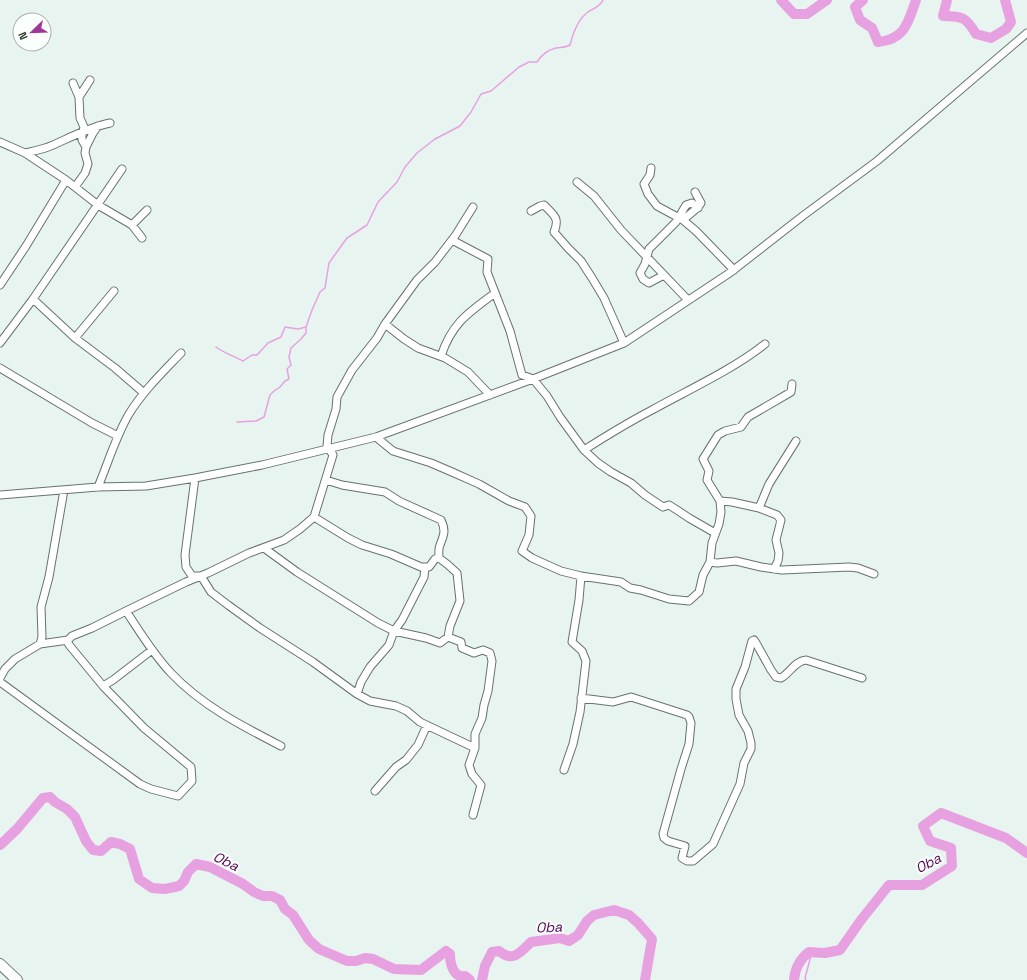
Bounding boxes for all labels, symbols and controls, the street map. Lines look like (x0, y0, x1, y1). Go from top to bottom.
north arrow (12, 12, 52, 52)
text: N (15, 30, 31, 42)
water label: Oba (210, 847, 243, 875)
water label: Oba (912, 848, 945, 877)
water label: Oba (535, 918, 563, 936)

